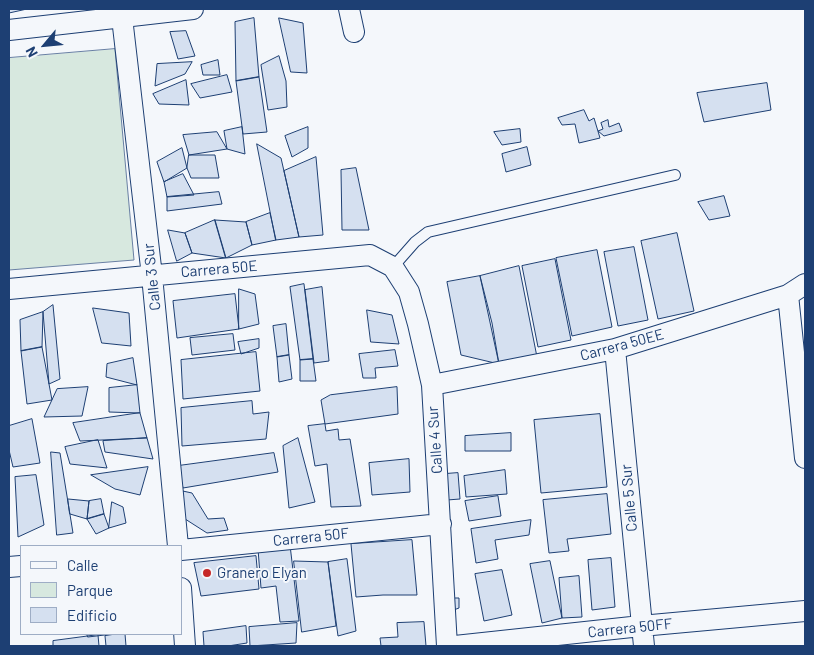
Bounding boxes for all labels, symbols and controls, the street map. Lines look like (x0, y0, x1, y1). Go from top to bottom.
north arrow (20, 20, 70, 70)
text: N (22, 44, 41, 60)
street label: Calle 3 Sur (140, 242, 164, 312)
street label: Carrera 50E (180, 257, 258, 281)
street label: Carrera 50EE (578, 325, 666, 365)
street label: Calle 4 Sur (424, 405, 446, 475)
street label: Calle 5 Sur (617, 464, 641, 532)
street label: Carrera 50F (272, 524, 350, 550)
legend (20, 545, 182, 635)
text: Calle (67, 556, 99, 574)
place label: Granero Elyan (217, 564, 307, 582)
marker: Granero Elyan (201, 567, 213, 579)
text: Parque (67, 581, 113, 599)
text: Edificio (67, 606, 117, 624)
street label: Carrera 50FF (587, 615, 673, 641)

